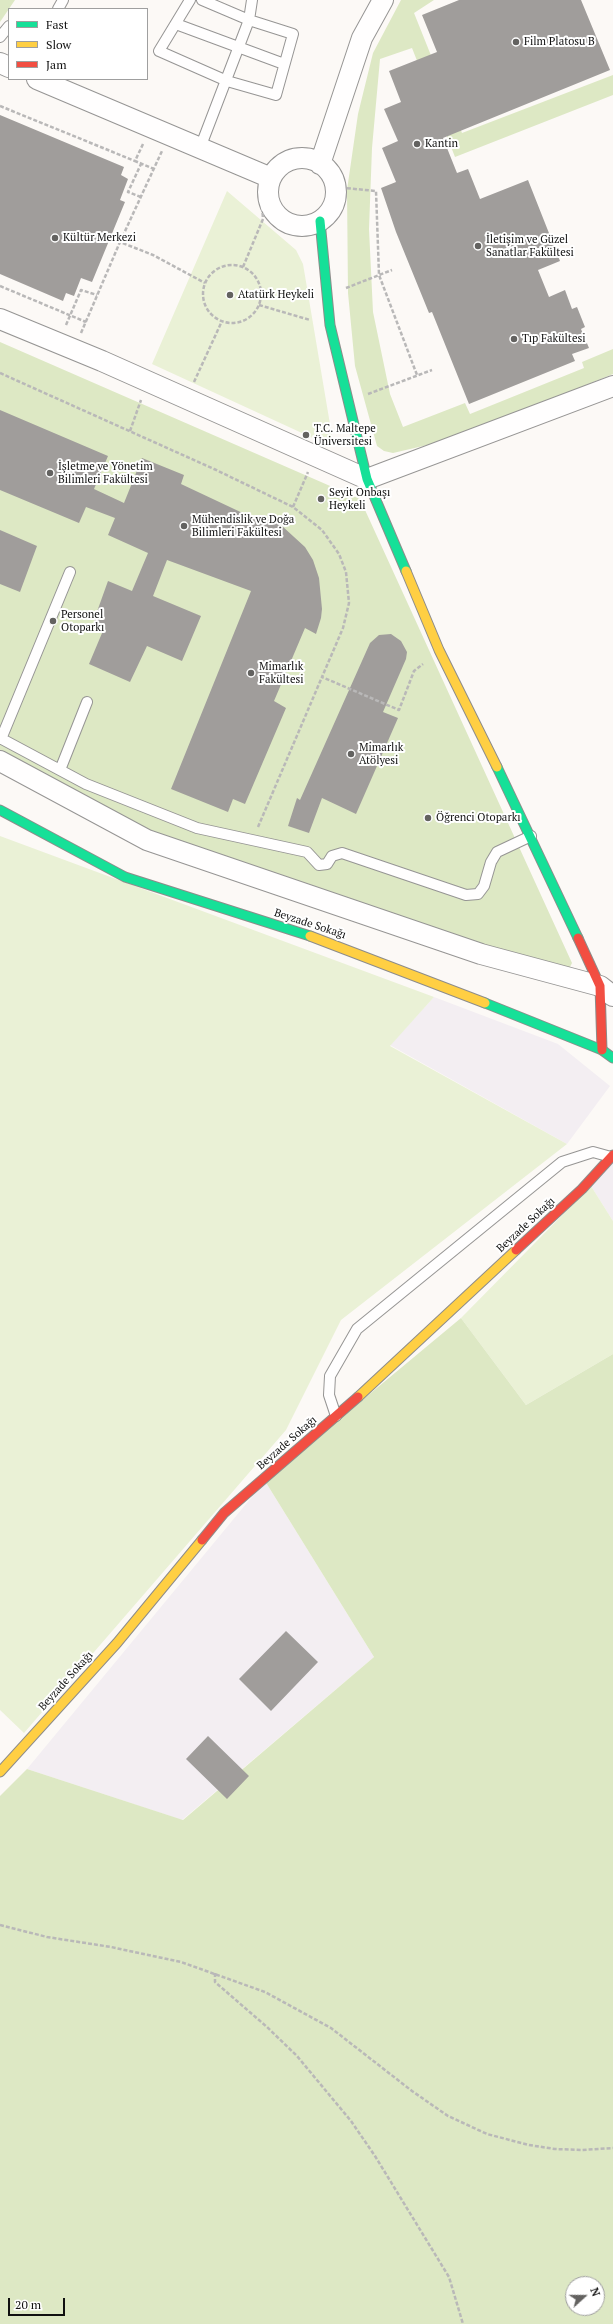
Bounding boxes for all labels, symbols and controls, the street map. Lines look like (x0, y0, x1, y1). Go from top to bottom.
legend (8, 8, 148, 80)
text: Fast (46, 17, 68, 32)
place label: Film Platosu B (524, 35, 595, 49)
text: Slow (46, 37, 71, 52)
marker: Film Platosu B (511, 37, 521, 47)
text: Jam (46, 57, 67, 72)
place label: Kantin (425, 137, 458, 151)
marker: Kantin (412, 139, 422, 149)
place label: Kültür Merkezi (63, 231, 136, 245)
marker: Kültür Merkezi (50, 233, 60, 243)
place label: İletişim ve Güzel Sanatlar Fakültesi (486, 233, 574, 259)
marker: İletişim ve Güzel Sanatlar Fakültesi (473, 241, 483, 251)
place label: Atatürk Heykeli (238, 288, 314, 302)
marker: Atatürk Heykeli (225, 290, 235, 300)
place label: Tıp Fakültesi (522, 332, 586, 346)
marker: Tıp Fakültesi (509, 334, 519, 344)
place label: T.C. Maltepe Üniversitesi (314, 422, 376, 448)
marker: T.C. Maltepe Üniversitesi (301, 430, 311, 440)
place label: İşletme ve Yönetim Bilimleri Fakültesi (58, 460, 153, 486)
marker: İşletme ve Yönetim Bilimleri Fakültesi (45, 468, 55, 478)
place label: Seyit Onbaşı Heykeli (329, 486, 390, 512)
marker: Seyit Onbaşı Heykeli (316, 494, 326, 504)
place label: Mühendislik ve Doğa Bilimleri Fakültesi (192, 513, 294, 539)
marker: Mühendislik ve Doğa Bilimleri Fakültesi (179, 521, 189, 531)
place label: Personel Otoparkı (61, 608, 104, 634)
marker: Personel Otoparkı (48, 616, 58, 626)
place label: Mimarlık Fakültesi (259, 660, 304, 686)
marker: Mimarlık Fakültesi (246, 668, 256, 678)
place label: Mimarlık Atölyesi (359, 741, 403, 767)
marker: Mimarlık Atölyesi (346, 749, 356, 759)
place label: Öğrenci Otoparkı (436, 811, 521, 825)
marker: Öğrenci Otoparkı (423, 813, 433, 823)
street label: Beyzade Sokağı (272, 906, 348, 942)
street label: Beyzade Sokağı (494, 1195, 558, 1255)
street label: Beyzade Sokağı (254, 1413, 320, 1473)
street label: Beyzade Sokağı (36, 1649, 96, 1713)
north arrow (565, 2276, 605, 2316)
text: N (587, 2286, 603, 2298)
scale bar (10, 2290, 67, 2316)
text: 20 m (15, 2297, 41, 2312)

